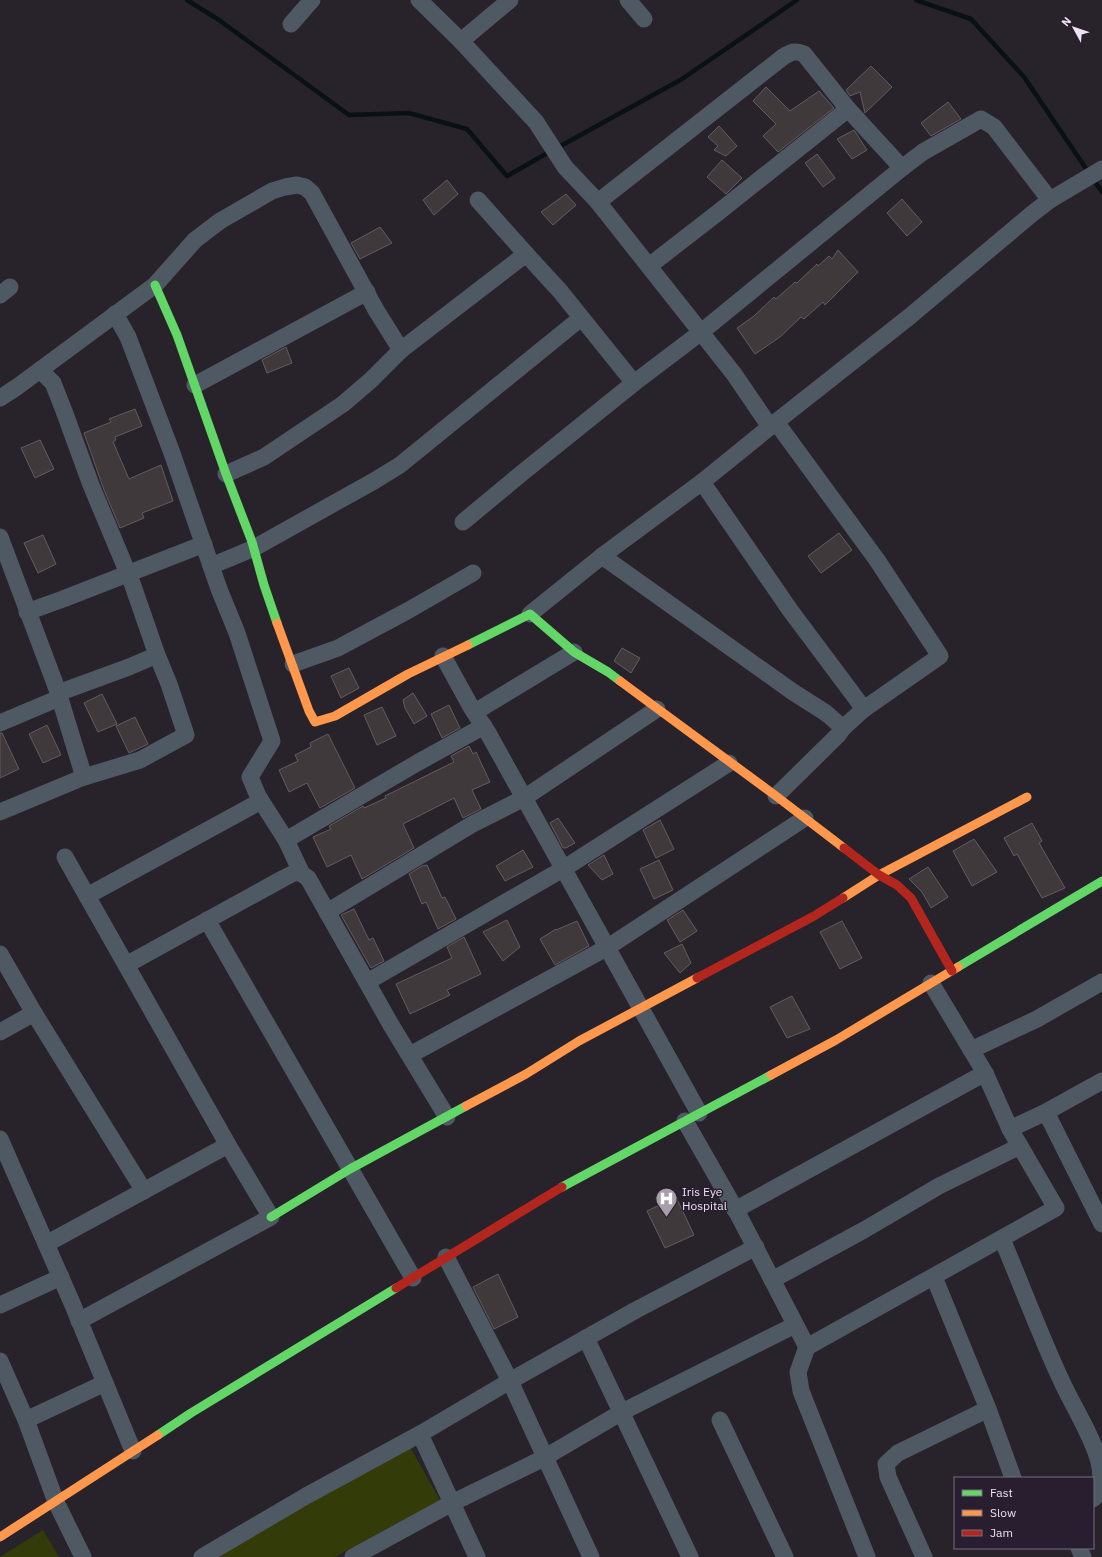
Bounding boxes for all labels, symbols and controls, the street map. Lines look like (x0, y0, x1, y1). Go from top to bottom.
north arrow (1054, 8, 1094, 48)
text: N (1058, 14, 1074, 29)
place label: Iris Eye Hospital (682, 1184, 727, 1213)
hospital icon: Iris Eye Hospital (654, 1186, 680, 1219)
legend (954, 1477, 1094, 1549)
text: Fast (990, 1485, 1013, 1500)
text: Slow (990, 1505, 1016, 1520)
text: Jam (990, 1525, 1013, 1540)

